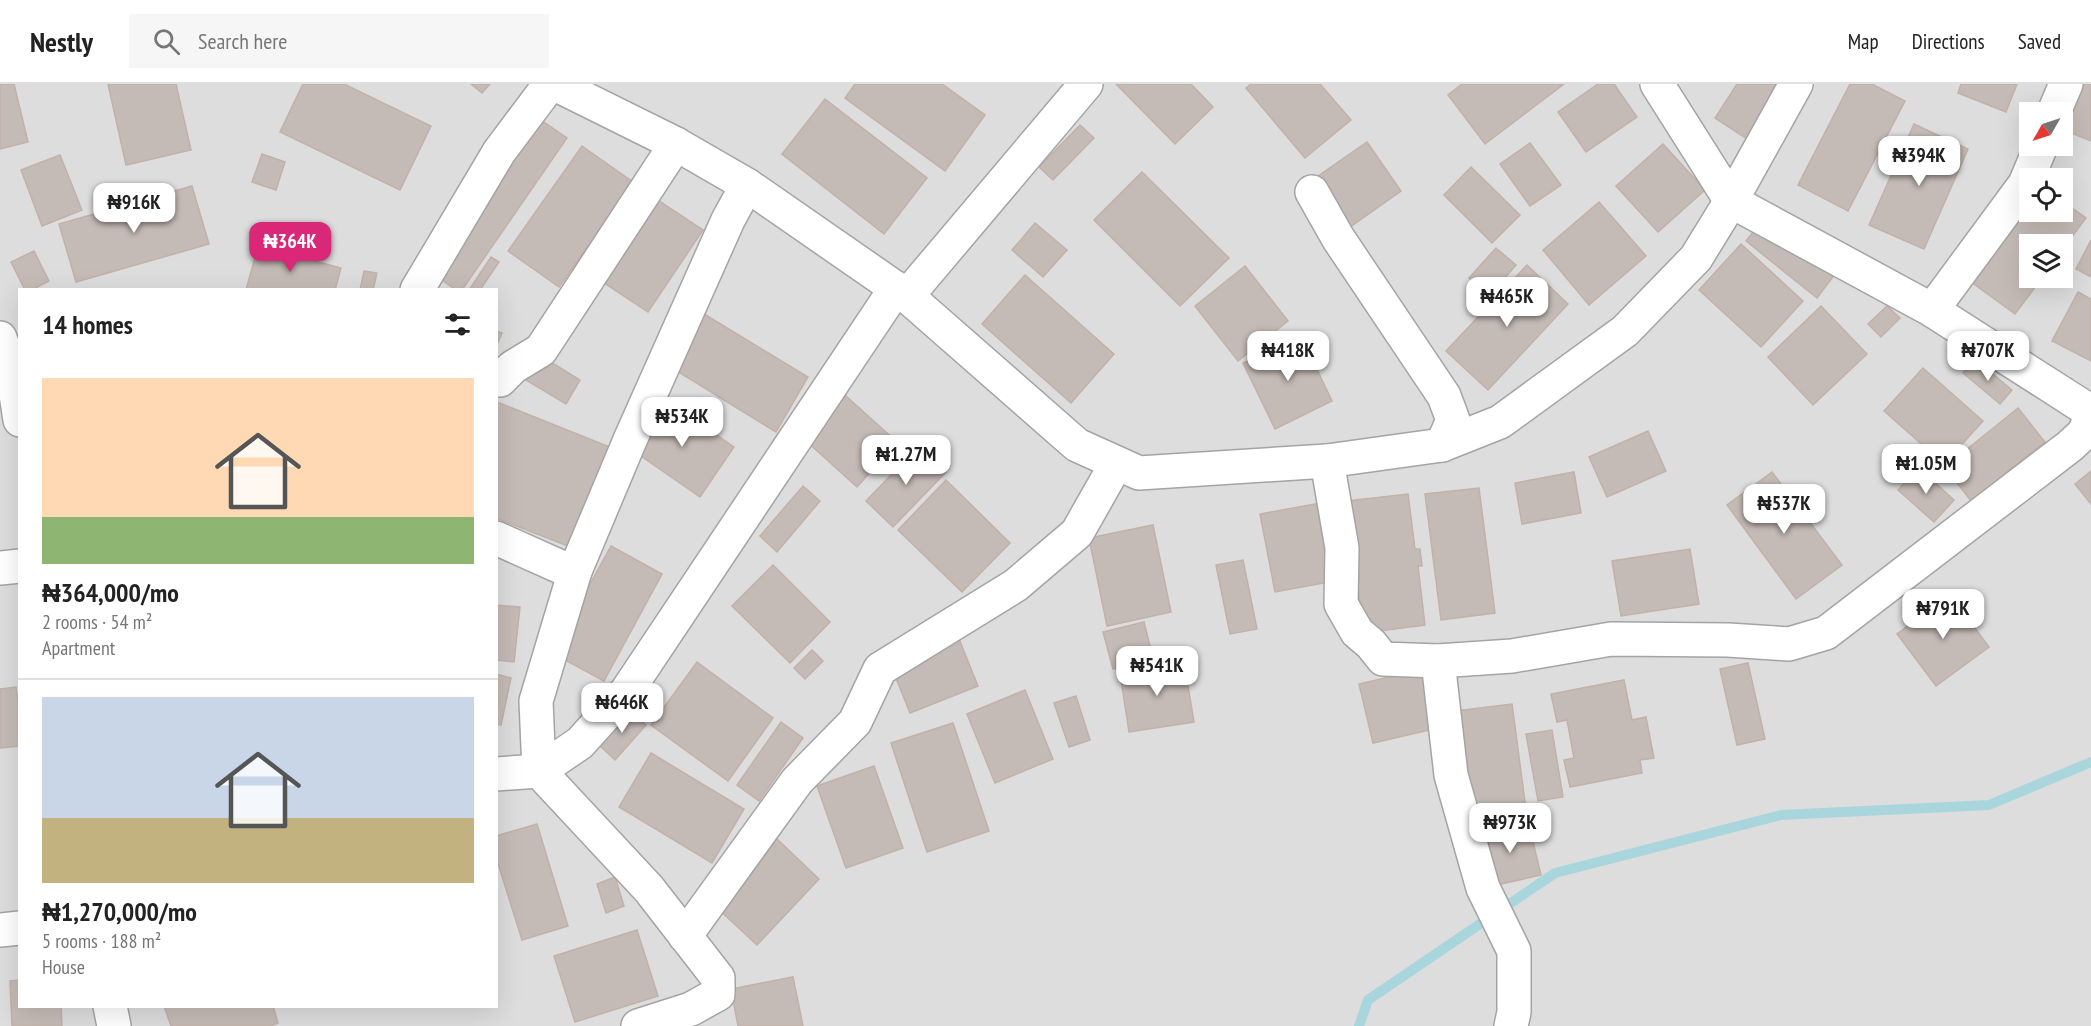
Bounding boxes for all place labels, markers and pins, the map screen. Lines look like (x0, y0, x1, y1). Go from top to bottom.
pin: ₦394K (1877, 136, 1961, 187)
pin: ₦916K (92, 183, 176, 234)
pin: ₦364K (248, 222, 332, 273)
pin: ₦465K (1465, 277, 1549, 328)
pin: ₦418K (1246, 331, 1330, 382)
pin: ₦707K (1946, 331, 2030, 382)
pin: ₦534K (640, 397, 724, 448)
pin: ₦1.27M (857, 435, 955, 486)
pin: ₦1.05M (1877, 444, 1975, 495)
pin: ₦537K (1742, 484, 1826, 535)
pin: ₦791K (1901, 589, 1985, 640)
pin: ₦541K (1115, 646, 1199, 697)
pin: ₦646K (580, 683, 664, 734)
pin: ₦973K (1468, 803, 1552, 854)

